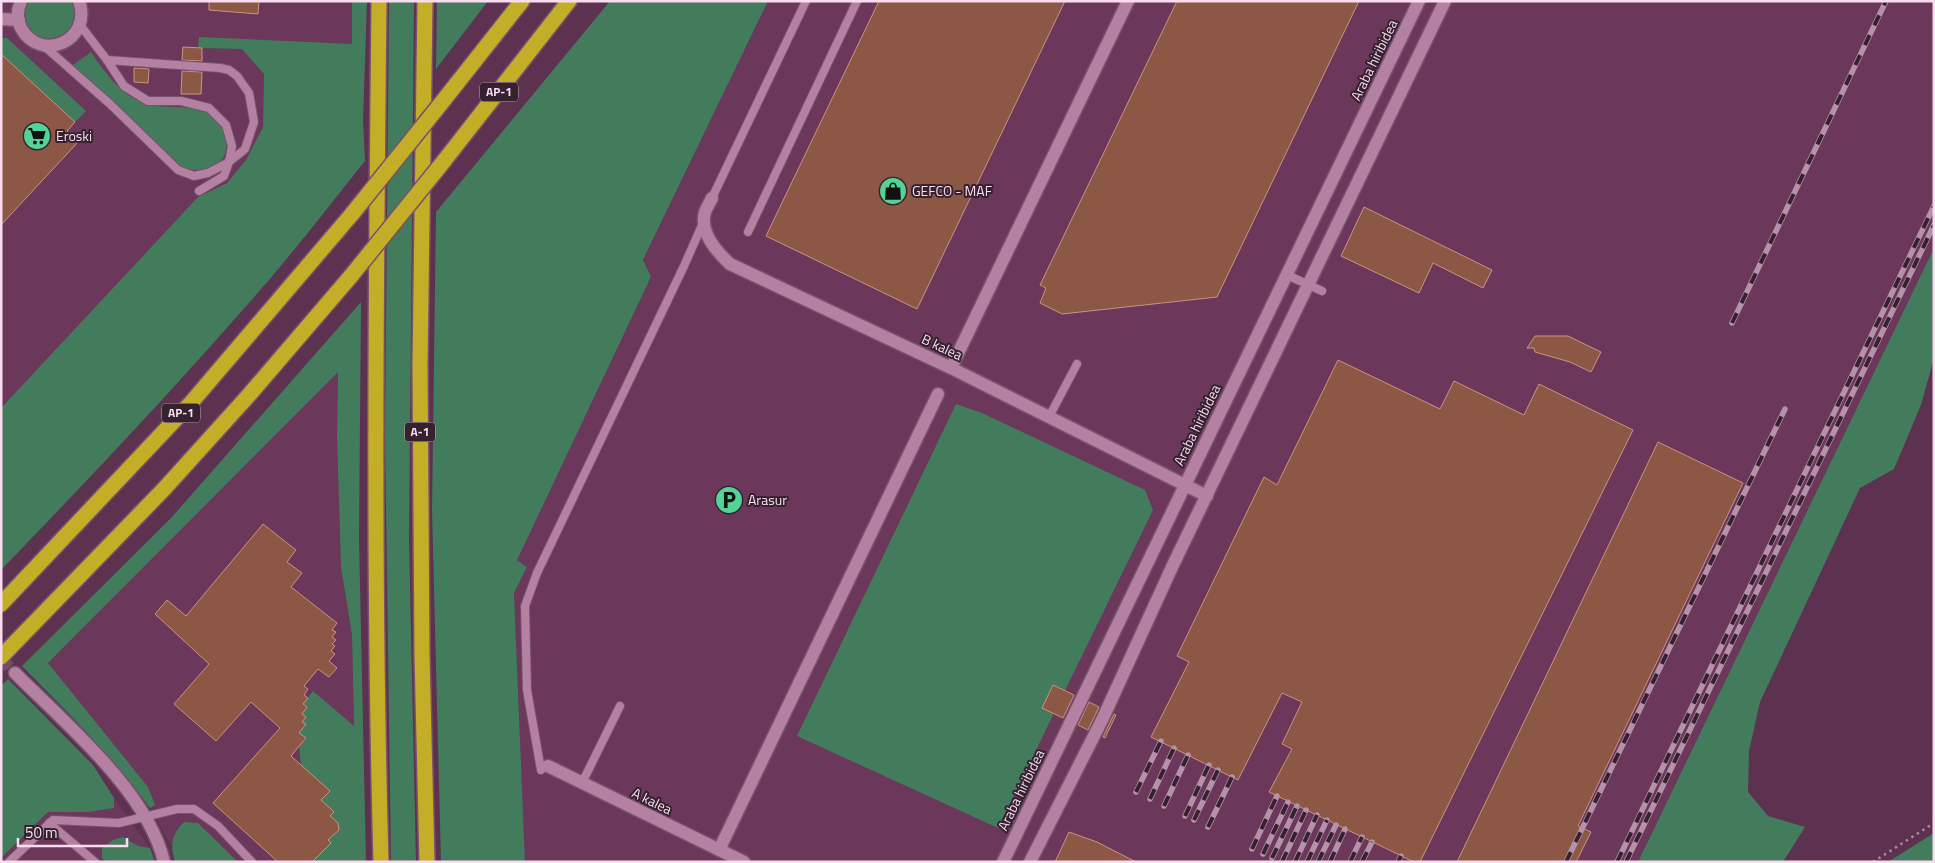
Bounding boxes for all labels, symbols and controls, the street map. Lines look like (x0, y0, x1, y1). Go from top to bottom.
street label: Araba hiribidea (1345, 16, 1402, 104)
road number: AP-1 (480, 82, 518, 101)
supermarket icon: Eroski (22, 121, 52, 151)
place label: Eroski (56, 125, 92, 146)
shop icon: GEFCO - MAF (878, 176, 908, 206)
place label: GEFCO - MAF (912, 180, 992, 201)
street label: B kalea (918, 328, 966, 365)
street label: Araba hiribidea (1168, 381, 1225, 469)
road number: AP-1 (162, 403, 200, 422)
road number: A-1 (405, 422, 435, 442)
parking icon: Arasur (714, 485, 744, 515)
place label: Arasur (748, 489, 787, 510)
street label: Araba hiribidea (992, 746, 1049, 834)
street label: A kalea (629, 782, 676, 819)
scale bar (18, 816, 126, 848)
text: 50 m (25, 821, 58, 844)

